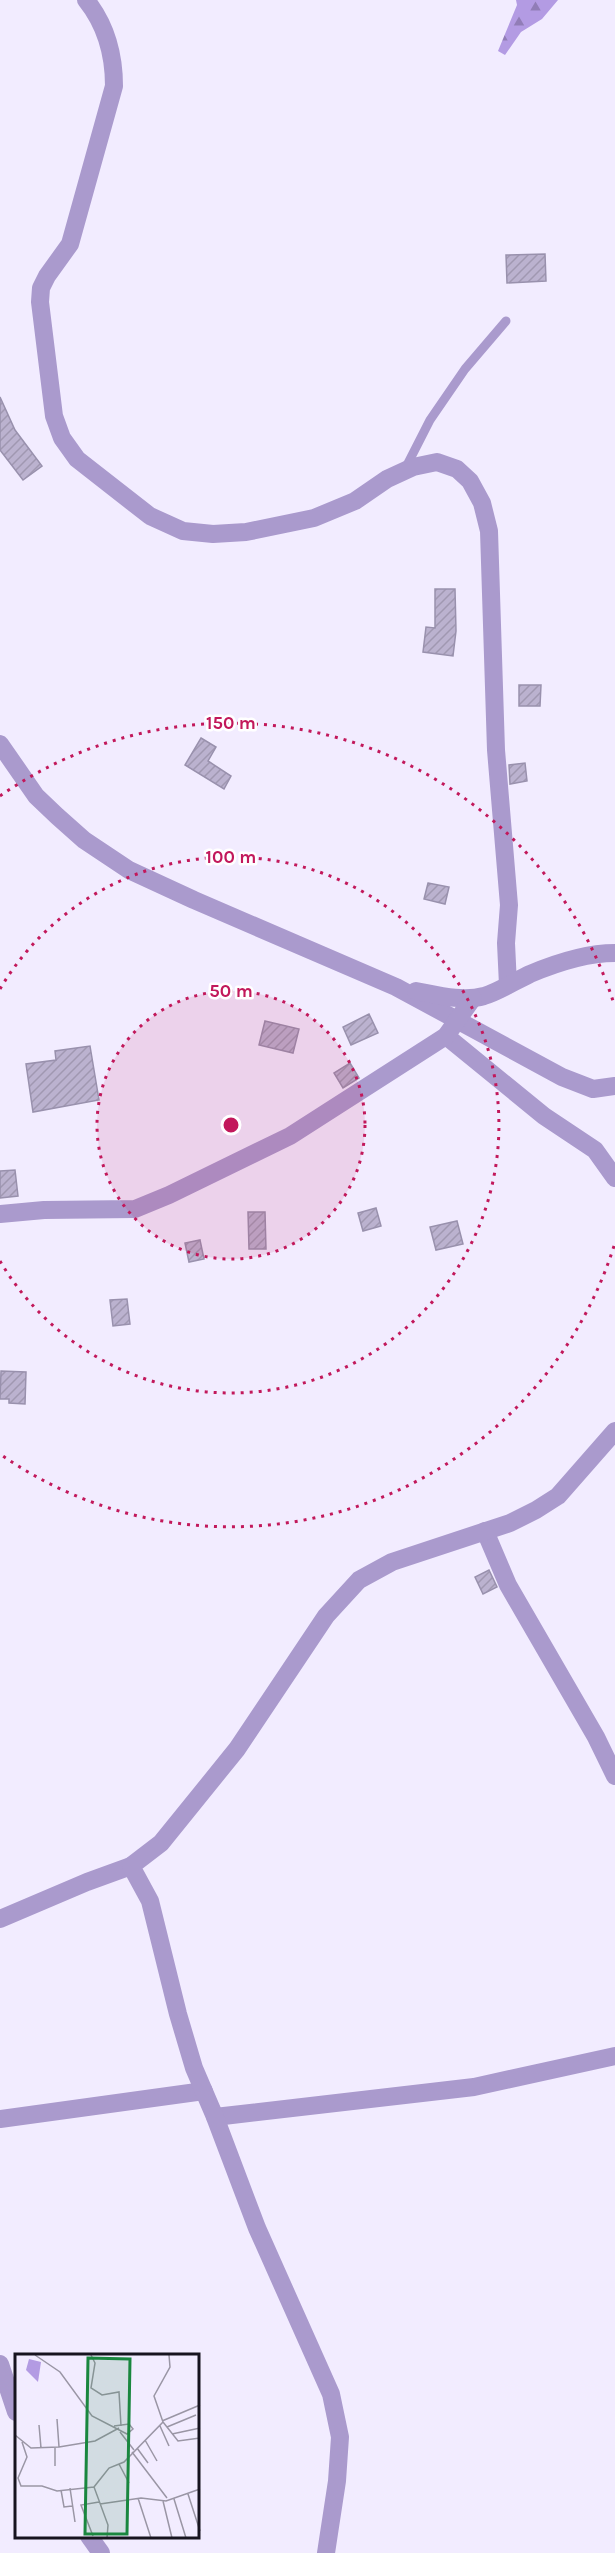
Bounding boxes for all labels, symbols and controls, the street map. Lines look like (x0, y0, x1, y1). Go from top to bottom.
text: 150 m (206, 712, 256, 734)
text: 100 m (206, 846, 256, 868)
text: 50 m (209, 980, 253, 1002)
centre of rings (221, 1115, 241, 1135)
inset map (15, 2354, 200, 2538)

